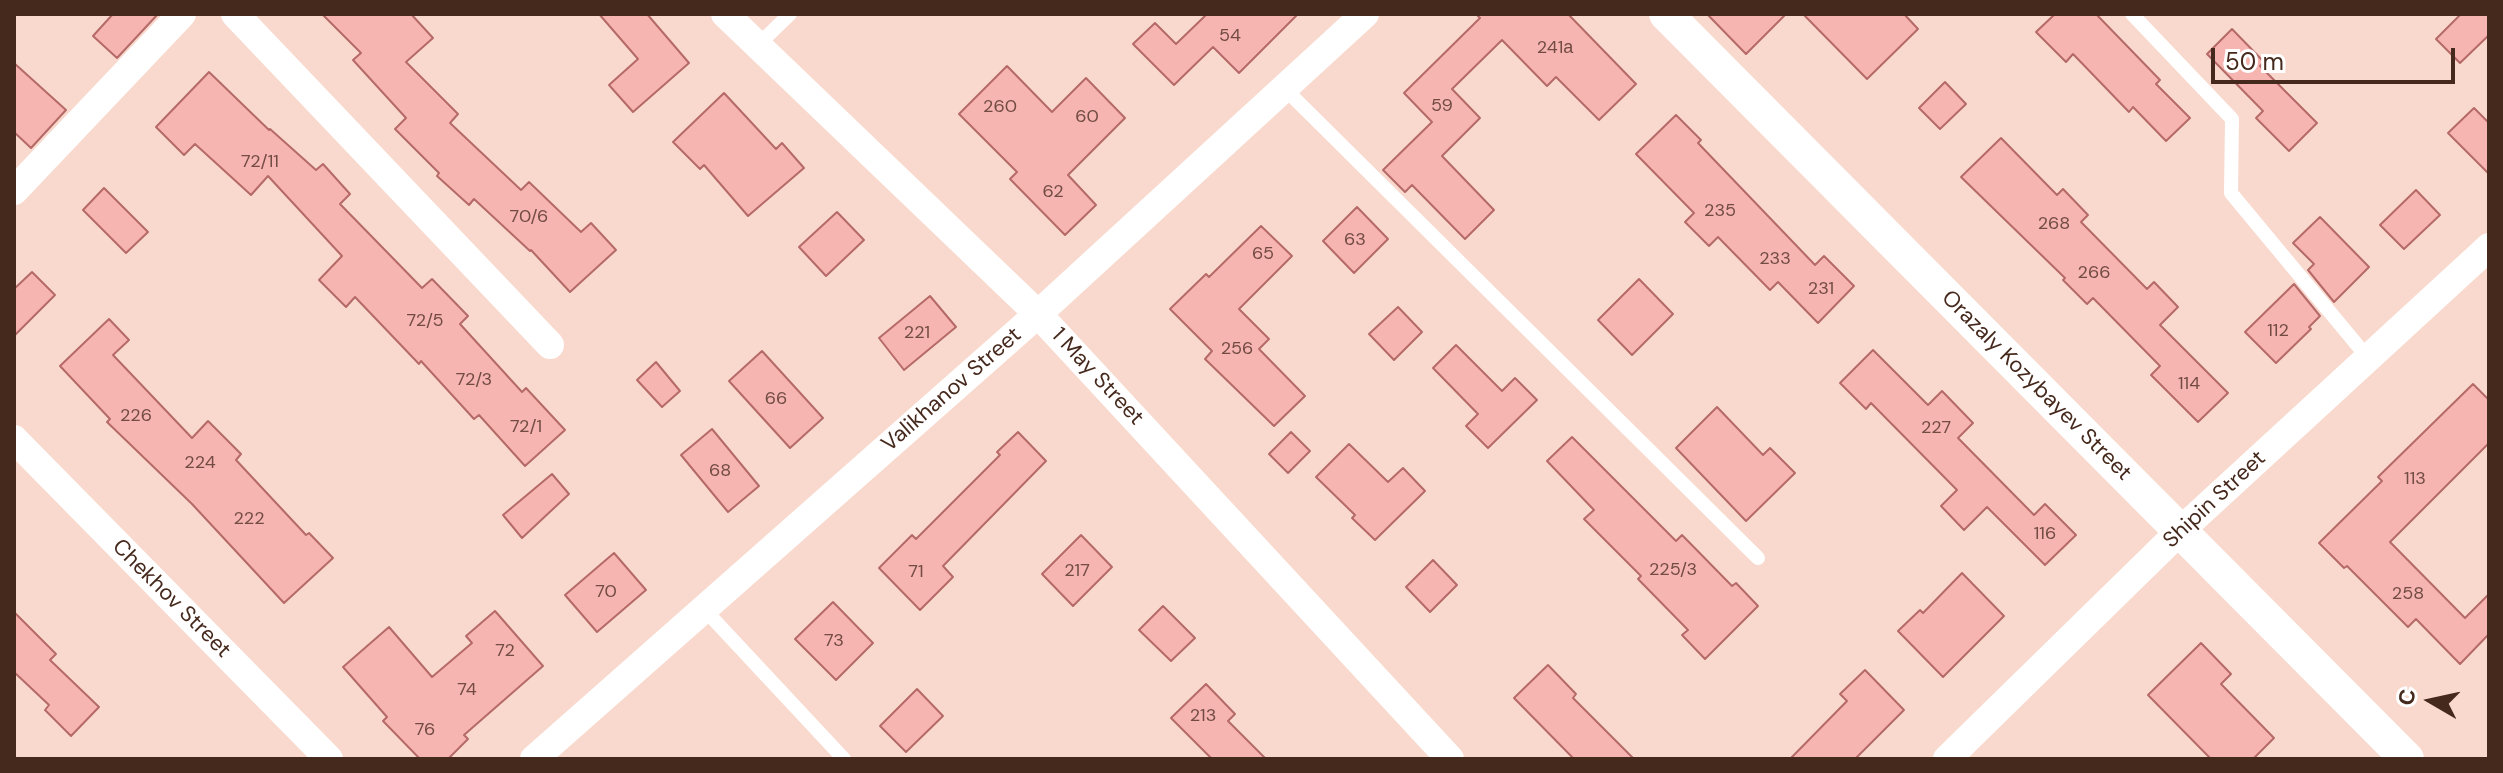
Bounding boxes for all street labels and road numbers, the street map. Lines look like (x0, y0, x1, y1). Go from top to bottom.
street label: Orazaly Kozybayev Street (1935, 285, 2137, 487)
street label: Valikhanov Street (877, 322, 1027, 458)
street label: 1 May Street (1045, 323, 1149, 431)
street label: Shipin Street (2158, 446, 2272, 554)
street label: Chekhov Street (106, 534, 236, 664)

